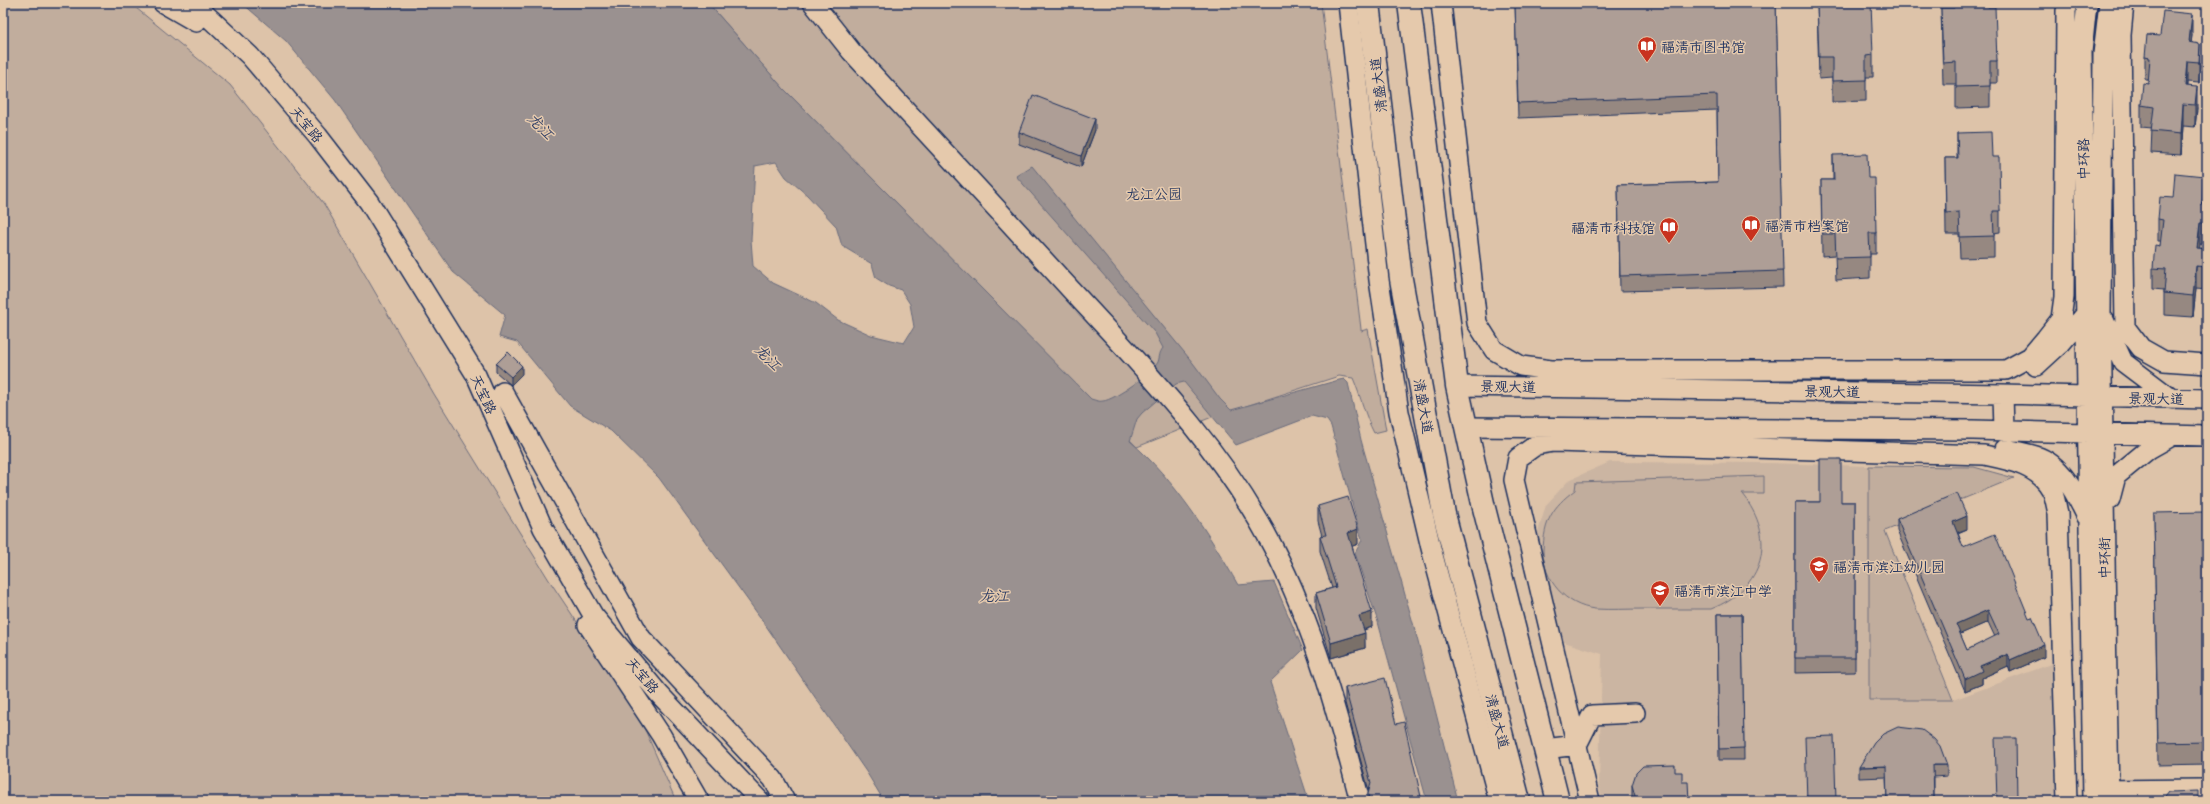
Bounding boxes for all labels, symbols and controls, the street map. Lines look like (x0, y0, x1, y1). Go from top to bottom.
library icon: 福清市图书馆 (1636, 35, 1658, 63)
place label: 福清市图书馆 (1661, 37, 1745, 56)
street label: 清盛大道 (1365, 56, 1391, 114)
street label: 天宝路 (286, 102, 328, 146)
water label: 龙江 (523, 108, 560, 145)
street label: 中环路 (2073, 138, 2093, 180)
park label: 龙江公园 (1126, 184, 1182, 203)
library icon: 福清市档案馆 (1740, 214, 1762, 242)
library icon: 福清市科技馆 (1658, 216, 1680, 244)
place label: 福清市档案馆 (1765, 216, 1849, 235)
place label: 福清市科技馆 (1571, 218, 1655, 237)
water label: 龙江 (750, 339, 787, 376)
street label: 天宝路 (467, 371, 501, 417)
street label: 景观大道 (1480, 376, 1536, 396)
street label: 清盛大道 (1410, 377, 1438, 435)
street label: 景观大道 (1804, 381, 1860, 401)
street label: 景观大道 (2128, 388, 2184, 408)
street label: 中环街 (2094, 537, 2114, 579)
school or university icon: 福清市滨江幼儿园 (1808, 555, 1830, 583)
place label: 福清市滨江幼儿园 (1833, 557, 1945, 576)
school or university icon: 福清市滨江中学 (1649, 579, 1671, 607)
place label: 福清市滨江中学 (1674, 581, 1772, 600)
water label: 龙江 (979, 585, 1010, 606)
street label: 天宝路 (622, 653, 664, 697)
street label: 清盛大道 (1482, 691, 1514, 751)

